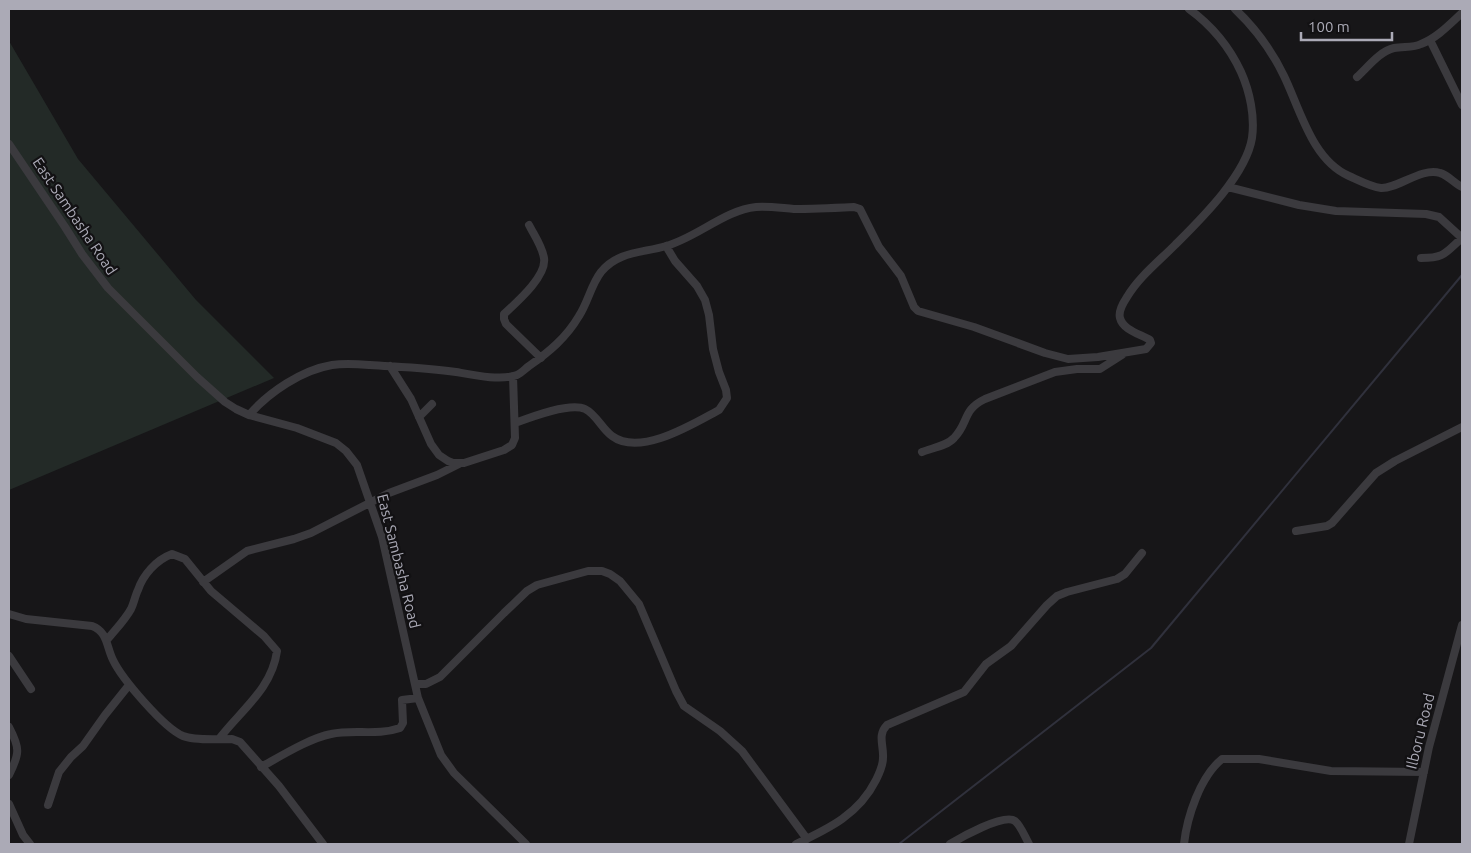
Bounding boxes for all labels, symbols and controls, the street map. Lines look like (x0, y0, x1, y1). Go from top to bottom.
scale bar (1301, 10, 1392, 42)
text: 100 m (1308, 18, 1350, 35)
street label: East Sambasha Road (29, 154, 121, 278)
street label: East Sambasha Road (374, 492, 424, 630)
street label: Ilboru Road (1402, 691, 1438, 771)

